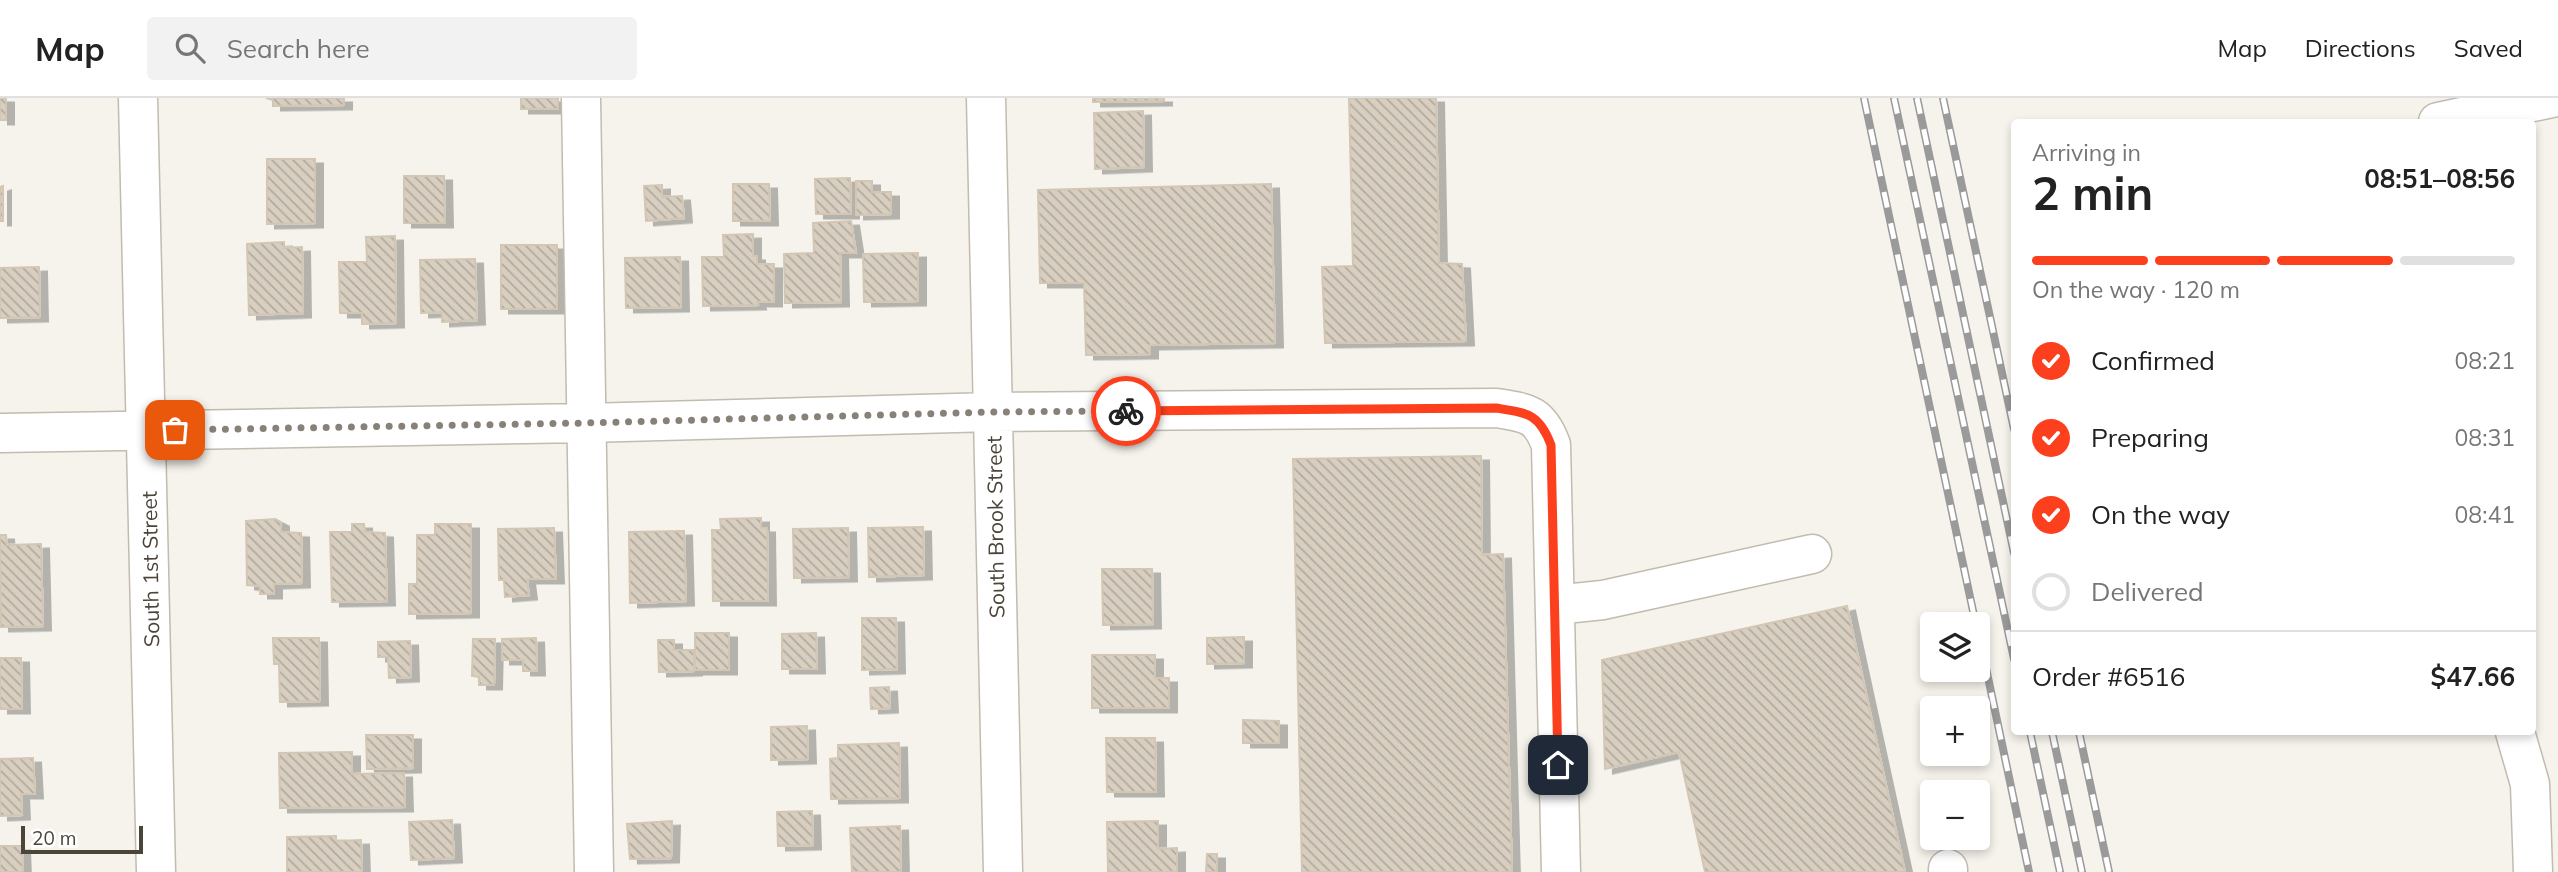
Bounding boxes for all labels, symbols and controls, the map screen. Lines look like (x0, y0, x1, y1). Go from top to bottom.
search box (147, 17, 637, 80)
text: Map (35, 28, 105, 69)
icon: search (171, 29, 209, 67)
text: Search here (227, 32, 370, 65)
text: Map (2217, 33, 2267, 63)
text: Directions (2305, 33, 2416, 63)
text: Saved (2454, 33, 2523, 63)
text: Arriving in (2032, 138, 2141, 167)
text: 08:51–08:56 (2364, 162, 2515, 195)
text: 2 min (2032, 164, 2153, 222)
text: On the way · 120 m (2032, 275, 2240, 304)
icon: check (2032, 342, 2070, 380)
text: Confirmed (2091, 344, 2215, 377)
text: 08:21 (2455, 346, 2515, 375)
courier (1091, 376, 1161, 446)
icon: bike (1107, 392, 1145, 430)
pin (145, 400, 205, 460)
icon: bag (156, 411, 194, 449)
icon: check (2032, 419, 2070, 457)
text: Preparing (2091, 421, 2209, 454)
text: 08:31 (2455, 423, 2515, 452)
street label: South Brook Street (980, 436, 1010, 618)
street label: South 1st Street (136, 491, 164, 647)
icon: check (2032, 496, 2070, 534)
text: On the way (2091, 498, 2230, 531)
text: 08:41 (2455, 500, 2515, 529)
text: Delivered (2091, 575, 2204, 608)
map controls (1920, 612, 1990, 850)
button: layers (1920, 612, 1990, 682)
text: Order #6516 (2032, 660, 2185, 693)
text: $47.66 (2431, 660, 2515, 693)
button: + (1920, 696, 1990, 766)
pin (1528, 735, 1588, 795)
icon: home (1539, 746, 1577, 784)
button: − (1920, 780, 1990, 850)
scale bar (21, 823, 144, 855)
text: 20 m (32, 826, 76, 850)

